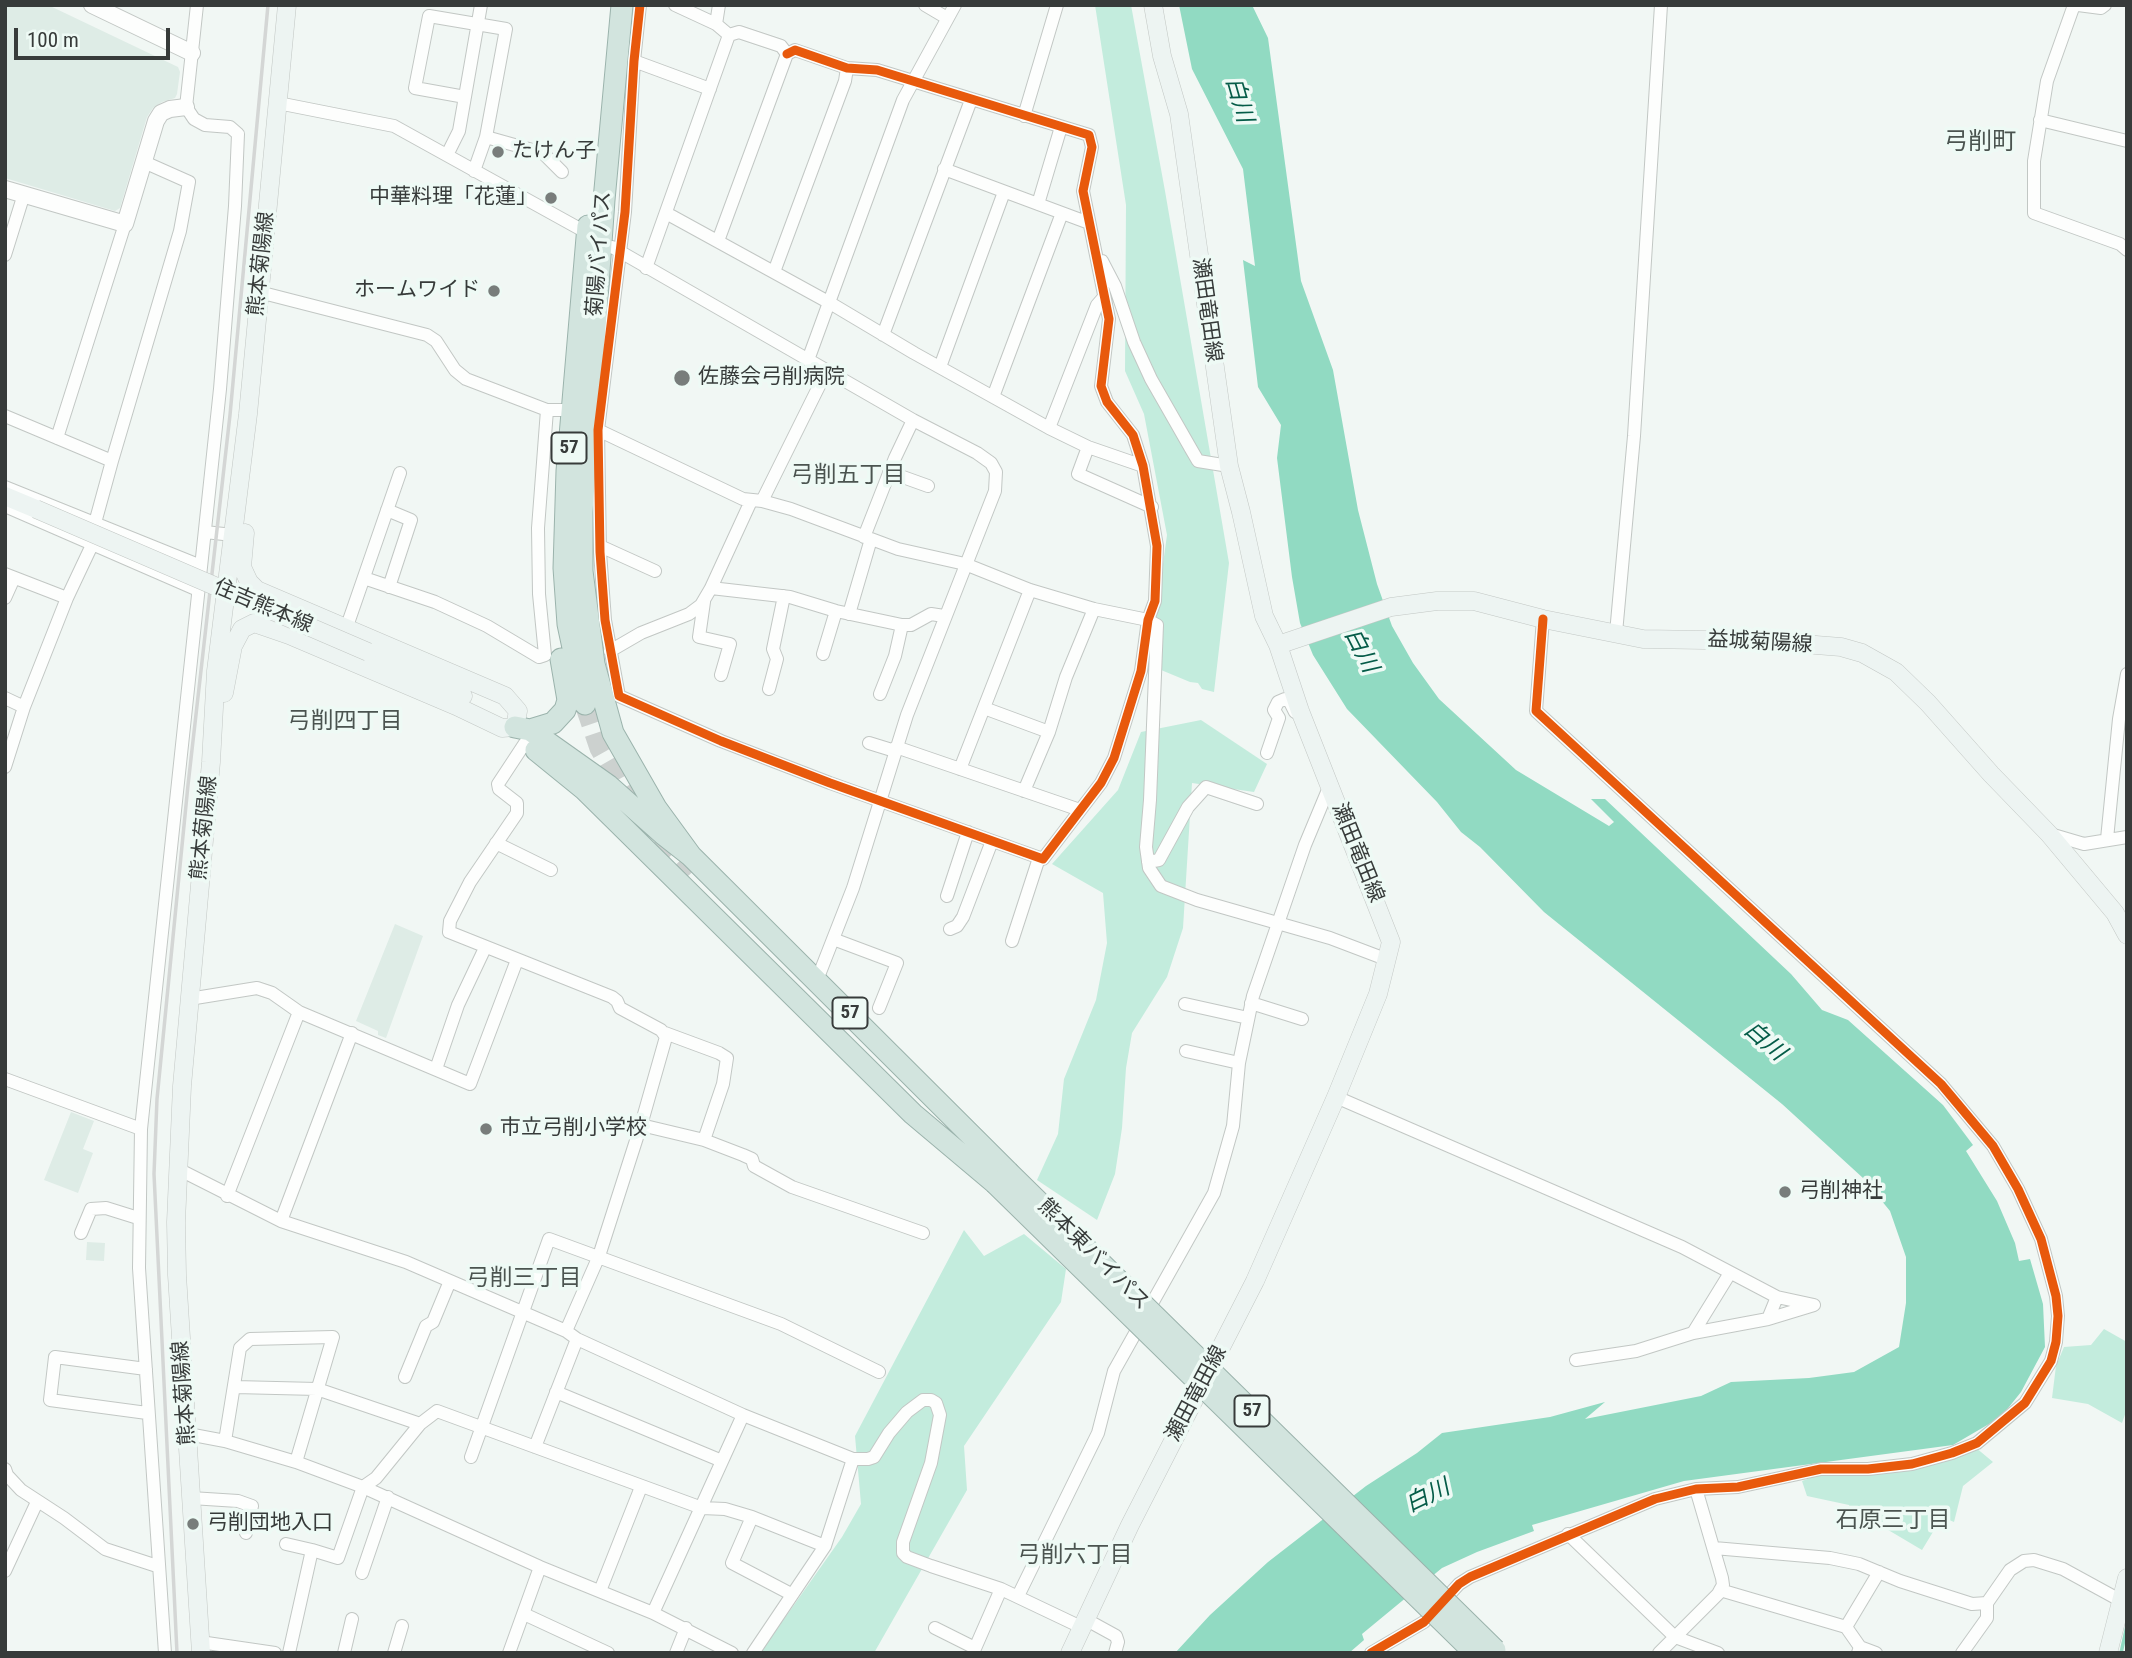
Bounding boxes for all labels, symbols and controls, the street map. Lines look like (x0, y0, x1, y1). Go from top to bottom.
scale bar (18, 14, 173, 58)
text: 100 m (27, 28, 79, 52)
water label: 白川 (1218, 74, 1258, 126)
district label: 弓削町 (1944, 129, 2016, 157)
place label: たけん子 (512, 139, 596, 165)
marker: たけん子 (490, 144, 506, 160)
place label: 中華料理「花蓮」 (369, 185, 537, 211)
marker: 中華料理「花蓮」 (543, 190, 559, 206)
street label: 菊陽バイパス (583, 190, 617, 318)
street label: 熊本菊陽線 (244, 210, 280, 318)
street label: 瀬田竜田線 (1186, 256, 1226, 364)
place label: ホームワイド (354, 278, 480, 304)
marker: ホームワイド (486, 283, 502, 299)
place label: 佐藤会弓削病院 (698, 365, 845, 391)
marker: 佐藤会弓削病院 (672, 368, 692, 388)
road number: 57 (552, 432, 586, 463)
district label: 弓削五丁目 (791, 462, 905, 490)
street label: 住吉熊本線 (210, 575, 316, 639)
water label: 白川 (1337, 624, 1383, 678)
street label: 益城菊陽線 (1707, 628, 1813, 658)
district label: 弓削四丁目 (288, 708, 402, 736)
street label: 熊本菊陽線 (187, 774, 223, 882)
street label: 瀬田竜田線 (1326, 800, 1388, 906)
road number: 57 (832, 998, 868, 1028)
water label: 白川 (1738, 1016, 1790, 1068)
place label: 市立弓削小学校 (500, 1116, 647, 1142)
marker: 市立弓削小学校 (478, 1121, 494, 1137)
place label: 弓削神社 (1799, 1179, 1883, 1205)
marker: 弓削神社 (1777, 1184, 1793, 1200)
street label: 熊本東バイパス (1032, 1194, 1154, 1316)
district label: 弓削三丁目 (467, 1265, 581, 1293)
street label: 熊本菊陽線 (169, 1340, 201, 1446)
street label: 瀬田竜田線 (1161, 1342, 1233, 1446)
road number: 57 (1234, 1396, 1270, 1427)
water label: 白川 (1401, 1475, 1455, 1519)
district label: 石原三丁目 (1836, 1507, 1950, 1535)
place label: 弓削団地入口 (207, 1511, 333, 1537)
marker: 弓削団地入口 (185, 1516, 201, 1532)
district label: 弓削六丁目 (1018, 1542, 1132, 1570)

